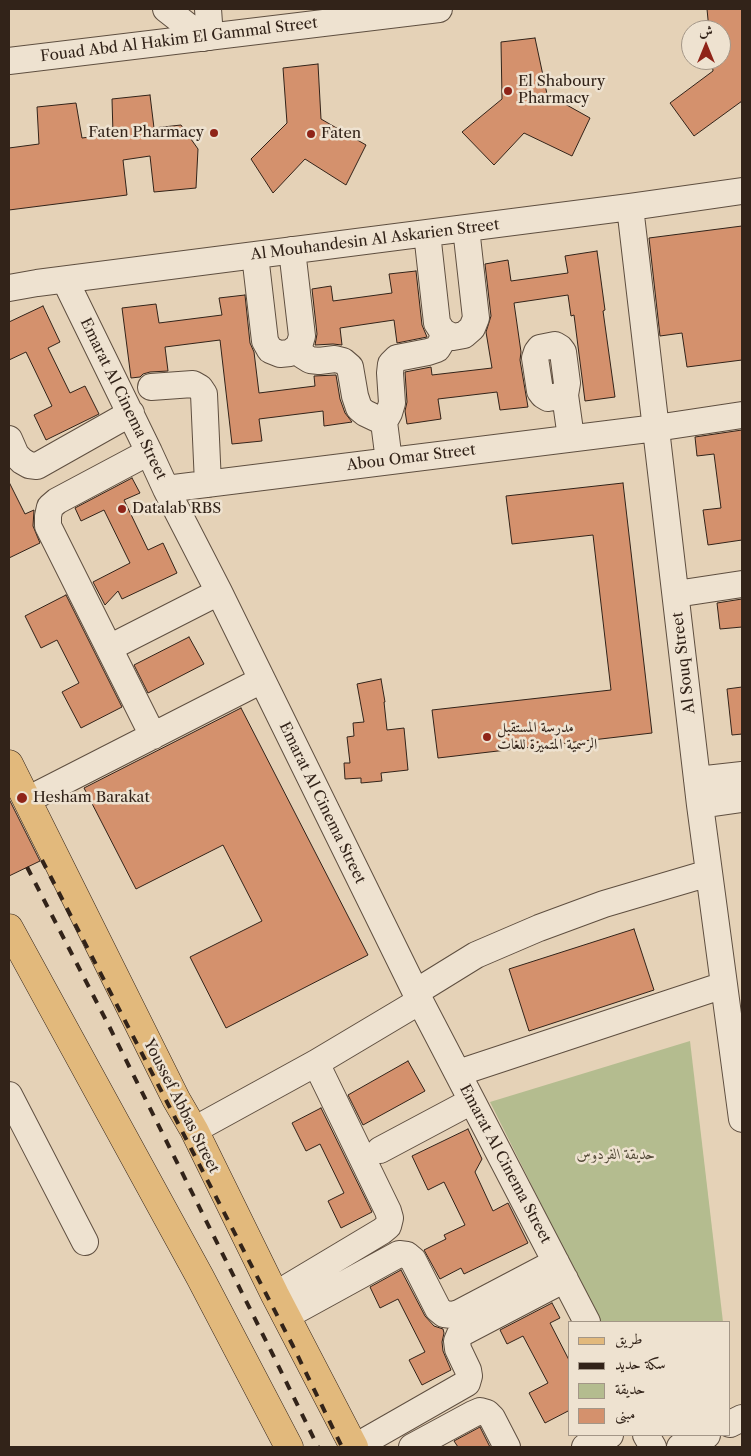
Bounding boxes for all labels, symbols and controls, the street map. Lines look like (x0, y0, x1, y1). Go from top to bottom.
street label: Fouad Abd Al Hakim El Gammal Street (39, 14, 319, 66)
north arrow (681, 20, 731, 70)
text: ش (699, 22, 713, 40)
place label: El Shaboury Pharmacy (518, 73, 605, 108)
marker: El Shaboury Pharmacy (502, 85, 514, 97)
place label: Faten Pharmacy (88, 124, 204, 142)
place label: Faten (321, 125, 361, 143)
marker: Faten Pharmacy (208, 127, 220, 139)
marker: Faten (305, 128, 317, 140)
street label: Al Mouhandesin Al Askarien Street (250, 216, 500, 264)
street label: Emarat Al Cinema Street (76, 315, 170, 483)
street label: Abou Omar Street (346, 441, 476, 475)
place label: Datalab RBS (132, 500, 221, 518)
marker: Datalab RBS (116, 503, 128, 515)
street label: Al Souq Street (669, 611, 699, 715)
street label: Emarat Al Cinema Street (275, 719, 369, 887)
place label: مدرسة المستقبل الرسمية المتميزة للغات (497, 719, 597, 754)
marker: مدرسة المستقبل الرسمية المتميزة للغات (481, 731, 493, 743)
place label: Hesham Barakat (33, 789, 150, 807)
marker: Hesham Barakat (15, 791, 29, 805)
street label: Youssef Abbas Street (139, 1036, 223, 1176)
street label: Emarat Al Cinema Street (455, 1081, 555, 1247)
park label: حديقة الفردوس (577, 1146, 655, 1164)
legend (568, 1321, 731, 1436)
text: طريق (615, 1329, 642, 1348)
text: سكة حديد (615, 1354, 665, 1373)
text: حديقة (615, 1379, 645, 1398)
text: مبنى (615, 1404, 635, 1423)

